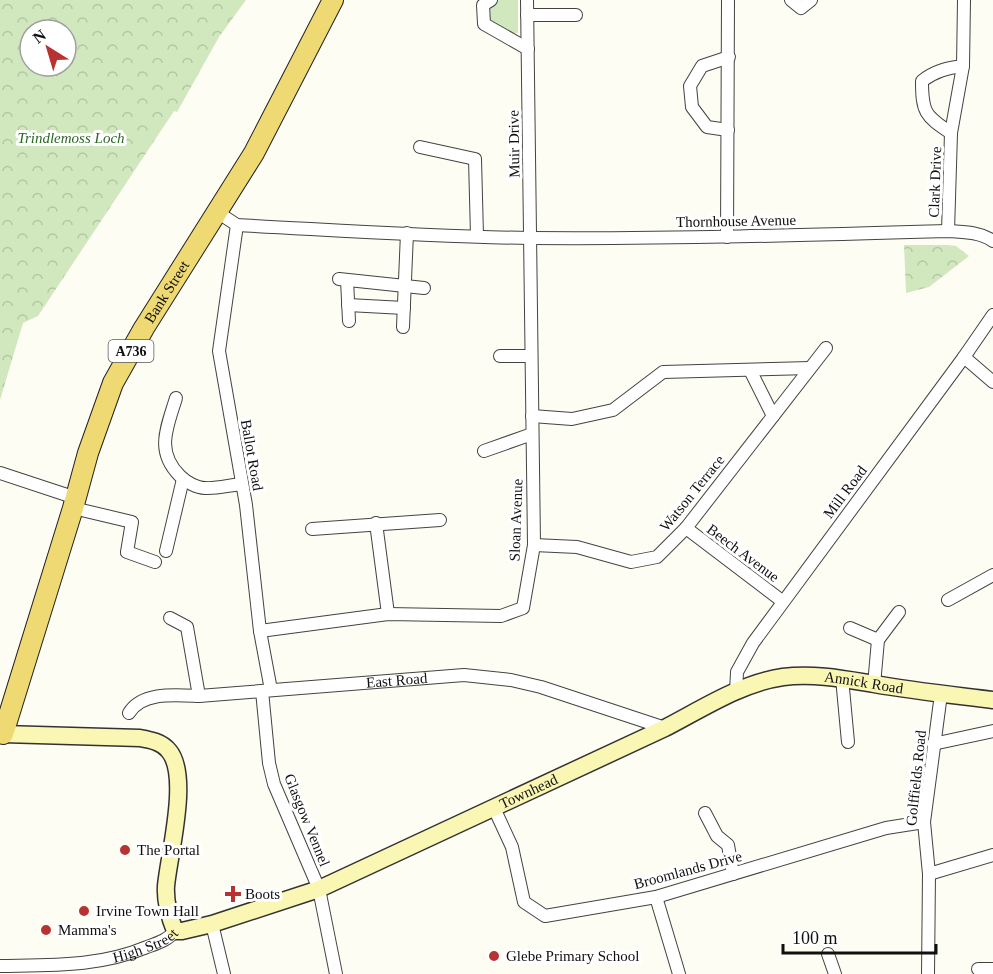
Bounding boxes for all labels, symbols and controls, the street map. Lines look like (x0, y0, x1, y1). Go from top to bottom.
north arrow (18, 18, 78, 78)
text: N (30, 26, 49, 47)
street label: Muir Drive (505, 110, 523, 178)
park label: Trindlemoss Loch (17, 130, 125, 146)
street label: Clark Drive (926, 146, 944, 218)
street label: Thornhouse Avenue (676, 212, 797, 230)
street label: Bank Street (141, 257, 193, 326)
road number: A736 (108, 340, 154, 362)
street label: Ballot Road (238, 418, 266, 492)
street label: Watson Terrace (657, 452, 728, 534)
street label: Mill Road (820, 462, 870, 521)
street label: Sloan Avenue (507, 478, 525, 562)
street label: Beech Avenue (704, 521, 782, 585)
street label: Annick Road (824, 669, 905, 697)
street label: East Road (366, 670, 428, 691)
street label: Golffields Road (903, 729, 929, 827)
street label: Glasgow Vennel (281, 771, 333, 869)
street label: Townhead (497, 771, 561, 812)
place label: The Portal (137, 842, 200, 858)
marker: The Portal (118, 843, 132, 857)
street label: Broomlands Drive (632, 848, 744, 892)
place label: Boots (245, 886, 280, 902)
marker: Boots (226, 887, 240, 901)
place label: Irvine Town Hall (96, 903, 199, 919)
marker: Irvine Town Hall (77, 904, 91, 918)
scale bar (783, 917, 936, 955)
place label: Mamma's (58, 922, 117, 938)
marker: Mamma's (39, 923, 53, 937)
street label: High Street (111, 925, 182, 966)
text: 100 m (792, 928, 838, 948)
place label: Glebe Primary School (506, 948, 639, 964)
marker: Glebe Primary School (487, 949, 501, 963)

